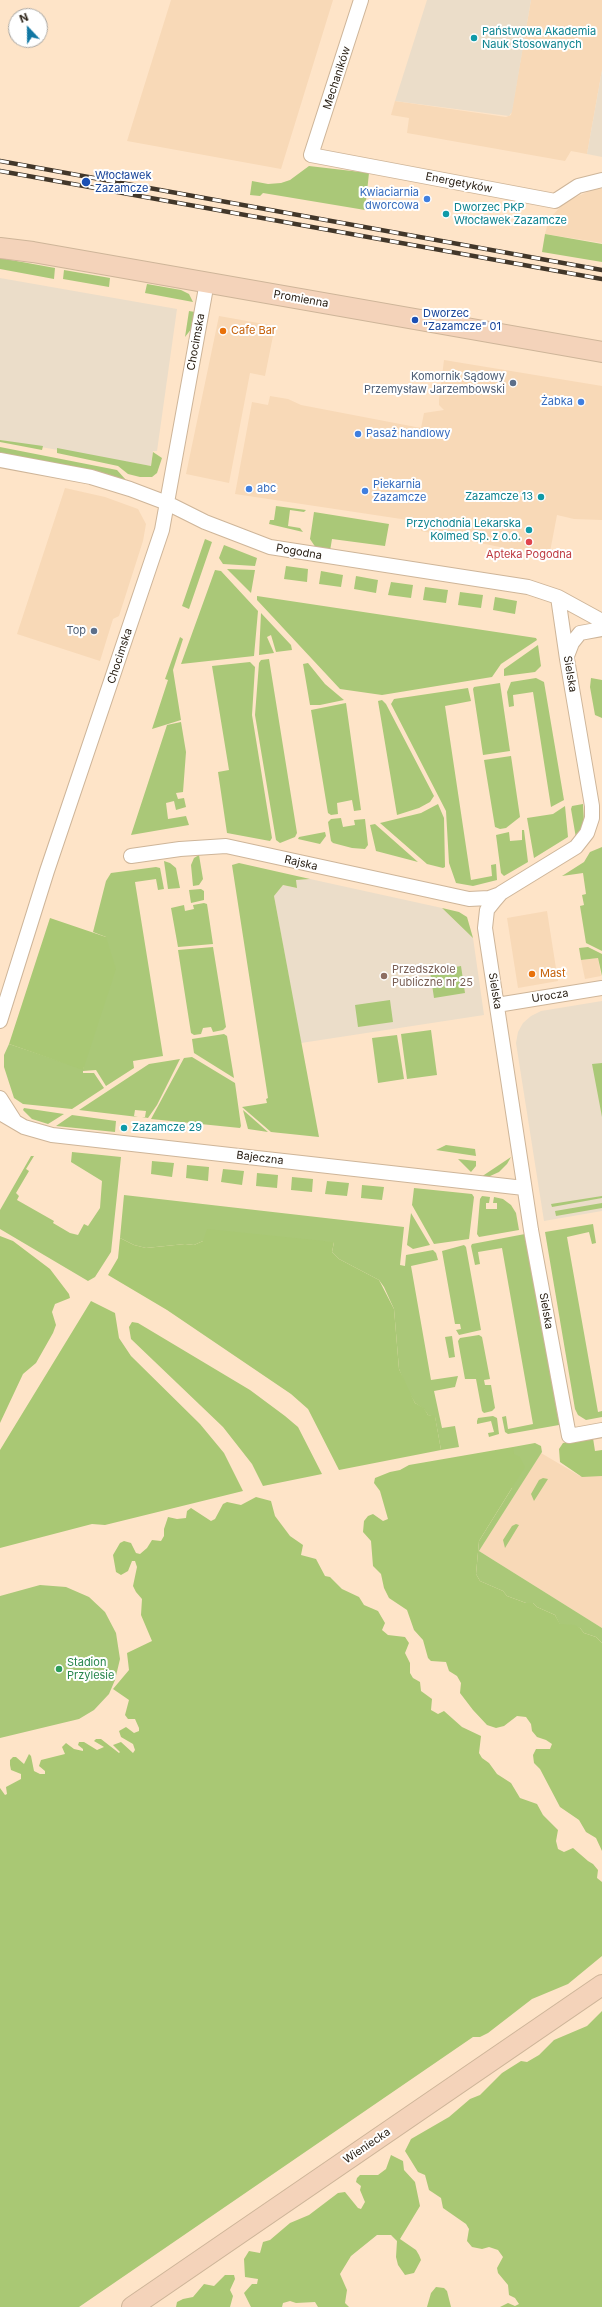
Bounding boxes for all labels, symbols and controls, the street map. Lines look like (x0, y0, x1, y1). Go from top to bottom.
north arrow (8, 8, 48, 48)
text: N (17, 10, 30, 26)
place label: Państwowa Akademia Nauk Stosowanych (482, 25, 596, 51)
marker: Państwowa Akademia Nauk Stosowanych (469, 33, 479, 43)
street label: Mechaników (321, 45, 353, 111)
place label: Włocławek Zazamcze (95, 169, 151, 195)
street label: Energetyków (424, 170, 494, 196)
marker: Włocławek Zazamcze (80, 176, 92, 188)
place label: Kwiaciarnia dworcowa (360, 186, 419, 212)
marker: Kwiaciarnia dworcowa (422, 194, 432, 204)
place label: Dworzec PKP Włocławek Zazamcze (454, 201, 567, 227)
marker: Dworzec PKP Włocławek Zazamcze (441, 209, 451, 219)
street label: Promienna (273, 288, 329, 310)
place label: Dworzec "Zazamcze" 01 (423, 307, 501, 333)
street label: Chocimska (184, 312, 208, 372)
marker: Dworzec "Zazamcze" 01 (410, 315, 420, 325)
place label: Cafe Bar (231, 324, 276, 338)
marker: Cafe Bar (218, 326, 228, 336)
place label: Komornik Sądowy Przemysław Jarzembowski (364, 370, 505, 396)
marker: Komornik Sądowy Przemysław Jarzembowski (508, 378, 518, 388)
place label: Żabka (541, 395, 573, 409)
marker: Żabka (576, 397, 586, 407)
place label: Pasaż handlowy (366, 427, 451, 441)
marker: Pasaż handlowy (353, 429, 363, 439)
place label: Piekarnia Zazamcze (373, 478, 426, 504)
place label: abc (257, 482, 276, 496)
marker: abc (244, 484, 254, 494)
marker: Piekarnia Zazamcze (360, 486, 370, 496)
place label: Zazamcze 13 (465, 490, 533, 504)
marker: Zazamcze 13 (536, 492, 546, 502)
place label: Przychodnia Lekarska Kolmed Sp. z o.o. (406, 517, 521, 543)
marker: Przychodnia Lekarska Kolmed Sp. z o.o. (524, 525, 534, 535)
marker: Apteka Pogodna (524, 537, 534, 547)
street label: Pogodna (275, 541, 323, 563)
place label: Apteka Pogodna (486, 548, 572, 562)
place label: Top (66, 624, 86, 638)
marker: Top (89, 626, 99, 636)
street label: Chocimska (105, 627, 135, 685)
street label: Sielska (561, 655, 579, 693)
street label: Rajska (283, 853, 319, 873)
place label: Przedszkole Publiczne nr 25 (392, 963, 473, 989)
place label: Mast (540, 967, 566, 981)
marker: Mast (527, 969, 537, 979)
marker: Przedszkole Publiczne nr 25 (379, 971, 389, 981)
street label: Sielska (486, 972, 504, 1010)
street label: Urocza (531, 987, 569, 1005)
place label: Zazamcze 29 (132, 1121, 202, 1135)
marker: Zazamcze 29 (119, 1123, 129, 1133)
street label: Bajeczna (236, 1149, 284, 1167)
street label: Sielska (536, 1292, 556, 1330)
place label: Stadion Przylesie (67, 1656, 114, 1682)
marker: Stadion Przylesie (54, 1664, 64, 1674)
street label: Wieniecka (341, 2125, 393, 2167)

